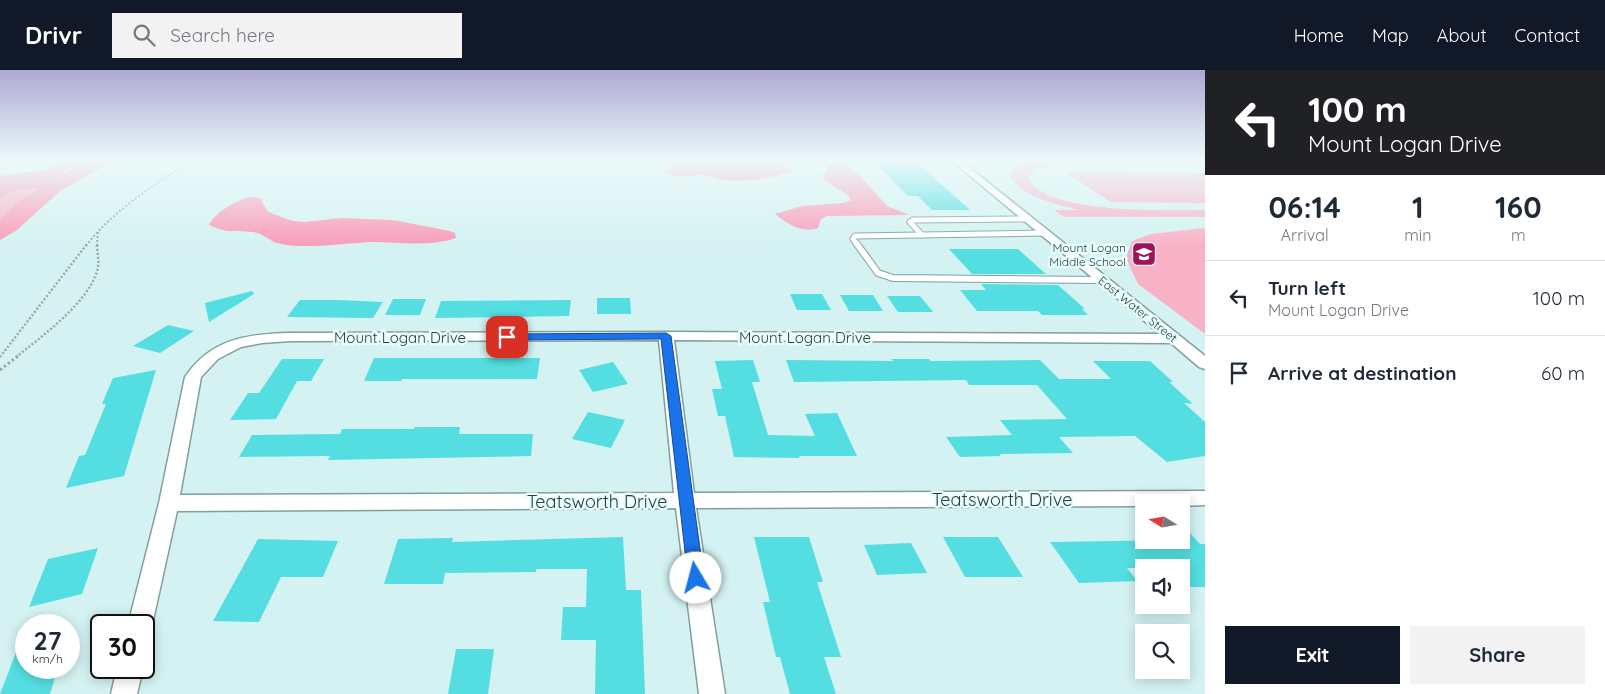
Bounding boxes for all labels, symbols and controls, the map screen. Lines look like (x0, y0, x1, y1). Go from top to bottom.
search box (112, 13, 462, 58)
text: Drivr (25, 20, 82, 50)
icon: search (130, 21, 158, 49)
text: Search here (170, 23, 275, 47)
text: Home (1294, 24, 1344, 47)
text: Map (1372, 24, 1409, 47)
text: About (1437, 24, 1487, 47)
text: Contact (1515, 24, 1580, 47)
text: 100 m (1308, 87, 1407, 131)
icon: left (1225, 90, 1290, 155)
text: Mount Logan Drive (1308, 130, 1502, 158)
text: 06:14 (1268, 188, 1341, 226)
text: 1 (1412, 188, 1424, 226)
text: 160 (1495, 188, 1542, 226)
text: Arrival (1281, 225, 1329, 245)
text: min (1404, 225, 1432, 245)
text: m (1511, 225, 1526, 245)
place label: Mount Logan Middle School (1049, 240, 1126, 269)
school or university icon: Mount Logan Middle School (1131, 241, 1157, 267)
street label: East Water Street (1095, 273, 1181, 345)
text: Turn left (1268, 276, 1346, 300)
icon: left (1225, 284, 1253, 312)
text: 100 m (1533, 286, 1585, 310)
text: Mount Logan Drive (1268, 300, 1409, 320)
pin (486, 316, 528, 358)
icon: arrive (493, 323, 521, 351)
street label: Mount Logan Drive (334, 328, 466, 347)
street label: Mount Logan Drive (739, 328, 871, 347)
icon: arrive (1225, 359, 1253, 387)
text: Arrive at destination (1268, 361, 1457, 385)
text: 60 m (1541, 361, 1585, 385)
street label: Teatsworth Drive (932, 488, 1072, 511)
street label: Teatsworth Drive (527, 490, 667, 513)
north arrow (1135, 494, 1190, 549)
map controls (1135, 494, 1190, 679)
position arrow (669, 551, 721, 603)
button: sound (1135, 559, 1190, 614)
speed limit sign: 30 (90, 614, 155, 679)
button: search (1135, 624, 1190, 679)
text: 27 (34, 625, 61, 656)
button: Exit (1225, 626, 1400, 684)
button: Share (1410, 626, 1585, 684)
text: km/h (32, 651, 63, 666)

